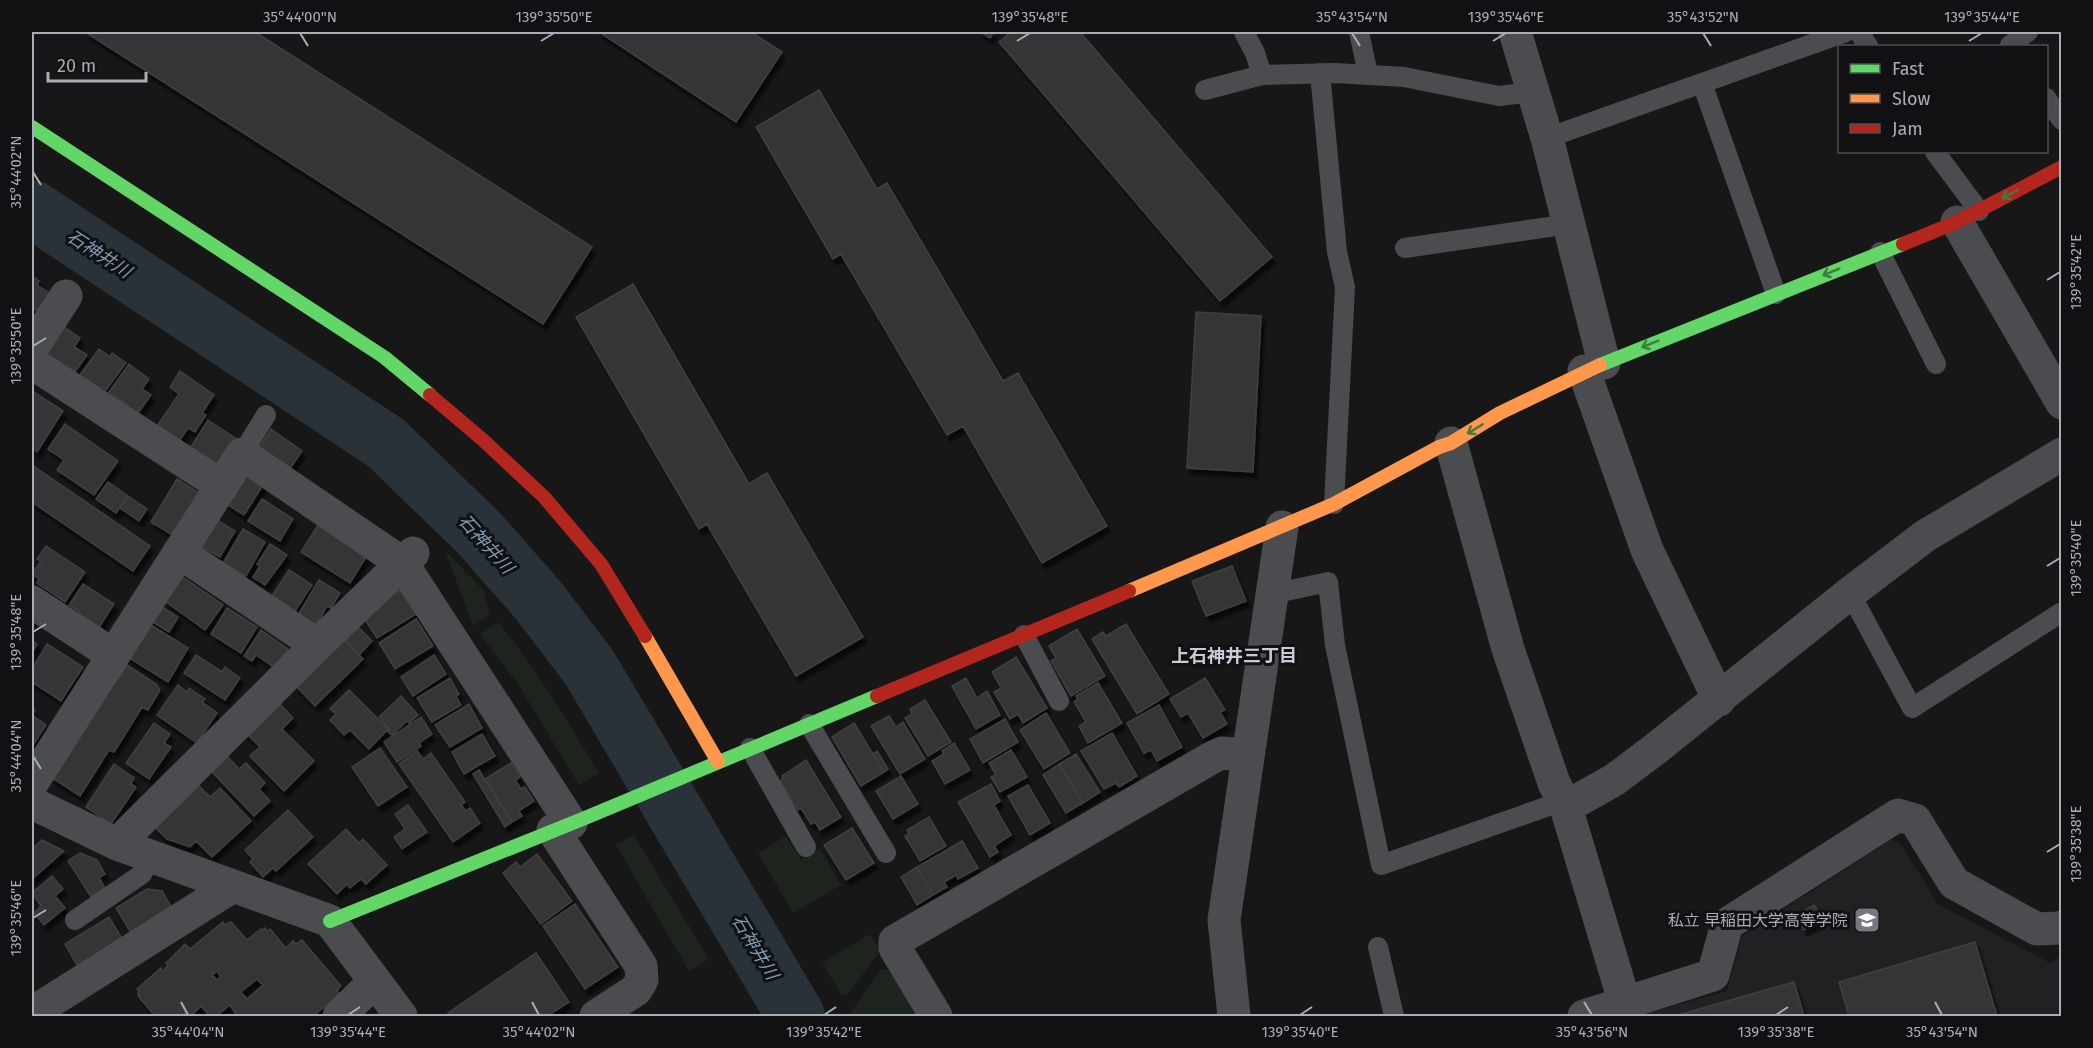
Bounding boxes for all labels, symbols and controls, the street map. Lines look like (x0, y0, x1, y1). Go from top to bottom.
text: 35°44'00"N (263, 8, 337, 26)
text: 139°35'50"E (515, 8, 593, 26)
text: 139°35'48"E (992, 8, 1068, 26)
text: 35°43'54"N (1316, 8, 1388, 26)
text: 139°35'46"E (1468, 8, 1544, 26)
text: 35°43'52"N (1667, 8, 1739, 26)
text: 139°35'44"E (1944, 8, 2020, 26)
scale bar (48, 45, 146, 83)
legend (1838, 45, 2048, 153)
text: 20 m (57, 55, 96, 77)
text: Fast (1892, 58, 1925, 80)
text: Slow (1892, 88, 1931, 110)
text: Jam (1892, 118, 1923, 140)
text: 35°44'02"N (7, 136, 25, 208)
one-way arrow (2002, 188, 2019, 200)
water label: 石神井川 (63, 225, 137, 284)
text: 139°35'42"E (2067, 234, 2085, 310)
one-way arrow (1823, 267, 1841, 278)
text: 139°35'50"E (7, 307, 25, 385)
one-way arrow (1641, 340, 1660, 351)
one-way arrow (1467, 423, 1484, 435)
water label: 石神井川 (454, 510, 520, 580)
text: 139°35'40"E (2067, 520, 2085, 596)
text: 139°35'48"E (7, 594, 25, 670)
district label: 上石神井三丁目 (1171, 645, 1297, 667)
text: 35°44'04"N (7, 720, 25, 792)
text: 139°35'38"E (2067, 806, 2085, 882)
text: 139°35'46"E (7, 880, 25, 956)
school or university icon: 私立 早稲田大学高等学院 (1852, 905, 1882, 935)
water label: 石神井川 (727, 910, 784, 985)
place label: 私立 早稲田大学高等学院 (1668, 911, 1848, 930)
text: 35°44'04"N (152, 1023, 224, 1041)
text: 139°35'44"E (310, 1023, 386, 1041)
text: 35°44'02"N (503, 1023, 575, 1041)
text: 139°35'42"E (786, 1023, 862, 1041)
text: 139°35'40"E (1262, 1023, 1338, 1041)
text: 35°43'56"N (1556, 1023, 1628, 1041)
text: 139°35'38"E (1738, 1023, 1814, 1041)
text: 35°43'54"N (1906, 1023, 1978, 1041)

